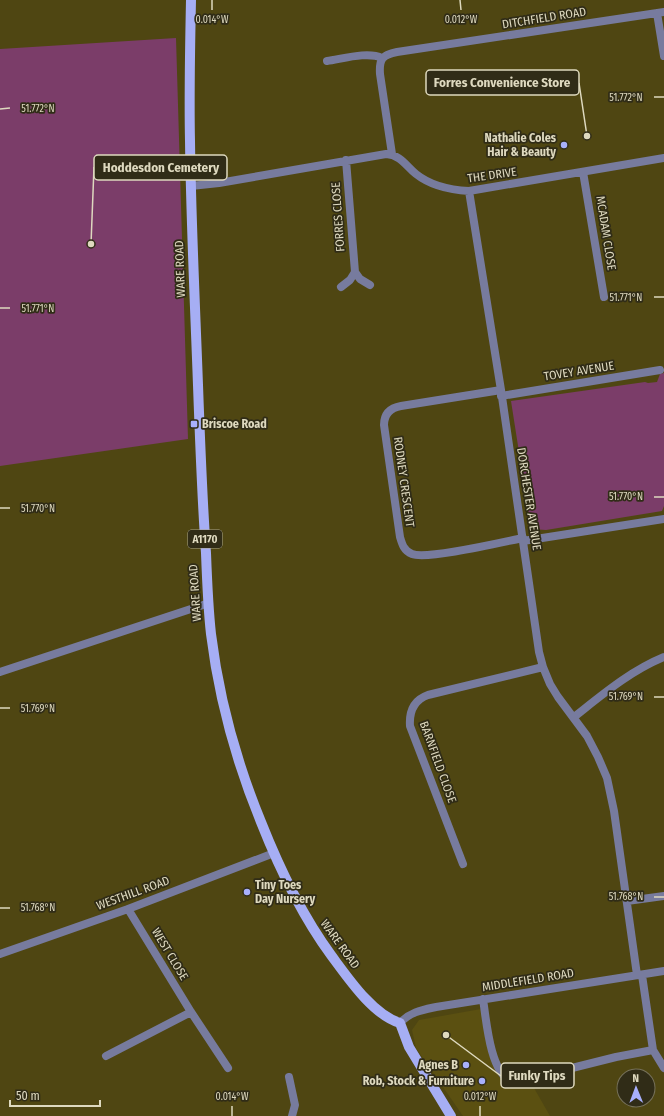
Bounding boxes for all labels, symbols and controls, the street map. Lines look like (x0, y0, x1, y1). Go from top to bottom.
street label: DITCHFIELD ROAD (501, 4, 587, 32)
text: 0.014°W (195, 14, 229, 26)
text: 0.012°W (445, 14, 478, 26)
callout: Forres Convenience Store (426, 70, 579, 95)
text: Forres Convenience Store (434, 75, 571, 90)
text: 51.772°N (609, 92, 643, 104)
text: 51.772°N (21, 103, 55, 115)
place label: Nathalie Coles Hair & Beauty (485, 131, 557, 159)
marker: Nathalie Coles Hair & Beauty (559, 140, 569, 150)
callout: Hoddesdon Cemetery (94, 155, 227, 180)
text: Hoddesdon Cemetery (103, 160, 220, 175)
street label: THE DRIVE (466, 165, 518, 185)
street label: FORRES CLOSE (329, 181, 347, 252)
street label: MCADAM CLOSE (593, 195, 619, 272)
street label: WARE ROAD (172, 240, 188, 298)
text: 51.771°N (610, 292, 642, 304)
text: 51.771°N (22, 303, 54, 315)
street label: TOVEY AVENUE (543, 358, 615, 383)
place label: Briscoe Road (202, 417, 267, 431)
marker: Briscoe Road (189, 419, 199, 429)
street label: RODNEY CRESCENT (391, 436, 417, 529)
street label: DORCHESTER AVENUE (514, 447, 544, 552)
text: 51.770°N (609, 491, 643, 503)
text: 51.770°N (21, 503, 55, 515)
road number: A1170 (188, 530, 222, 548)
street label: WARE ROAD (186, 564, 204, 622)
text: 51.769°N (609, 691, 643, 703)
text: 51.769°N (21, 703, 55, 715)
street label: BARNFIELD CLOSE (417, 719, 459, 805)
street label: WESTHILL ROAD (95, 873, 171, 913)
place label: Tiny Toes Day Nursery (255, 878, 315, 906)
marker: Tiny Toes Day Nursery (242, 887, 252, 897)
text: 51.768°N (609, 891, 643, 903)
text: 51.768°N (21, 902, 55, 914)
street label: WARE ROAD (317, 917, 363, 971)
street label: WEST CLOSE (149, 925, 191, 983)
street label: MIDDLEFIELD ROAD (481, 966, 575, 994)
place label: Agnes B (418, 1058, 458, 1072)
marker: Agnes B (461, 1060, 471, 1070)
callout: Funky Tips (501, 1063, 574, 1088)
text: Funky Tips (509, 1068, 566, 1083)
north arrow (616, 1068, 656, 1108)
text: N (632, 1072, 639, 1085)
place label: Rob, Stock & Furniture (363, 1074, 474, 1088)
marker: Rob, Stock & Furniture (477, 1076, 487, 1086)
scale bar (10, 1082, 100, 1108)
text: 50 m (16, 1089, 40, 1103)
text: 0.014°W (215, 1091, 249, 1103)
text: 0.012°W (464, 1091, 497, 1103)

